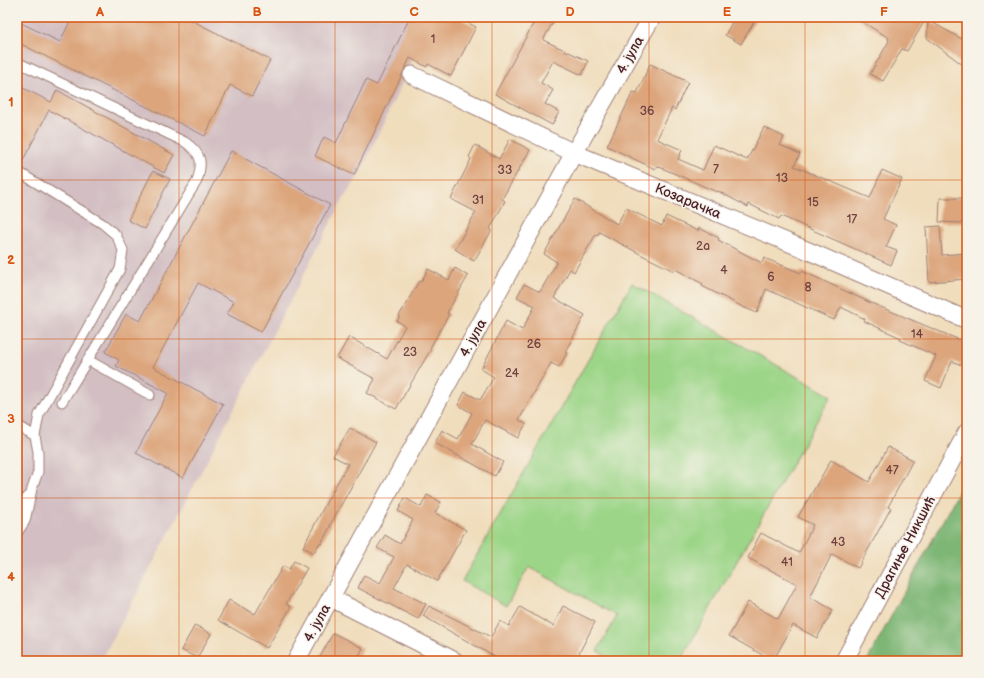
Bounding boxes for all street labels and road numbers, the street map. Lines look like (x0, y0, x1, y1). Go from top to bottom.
street label: 4. јула (612, 32, 648, 77)
street label: Козарачка (652, 179, 724, 223)
street label: 4. јула (456, 315, 491, 360)
street label: Драгиње Никшић (871, 493, 939, 601)
street label: 4. јула (300, 600, 335, 645)

